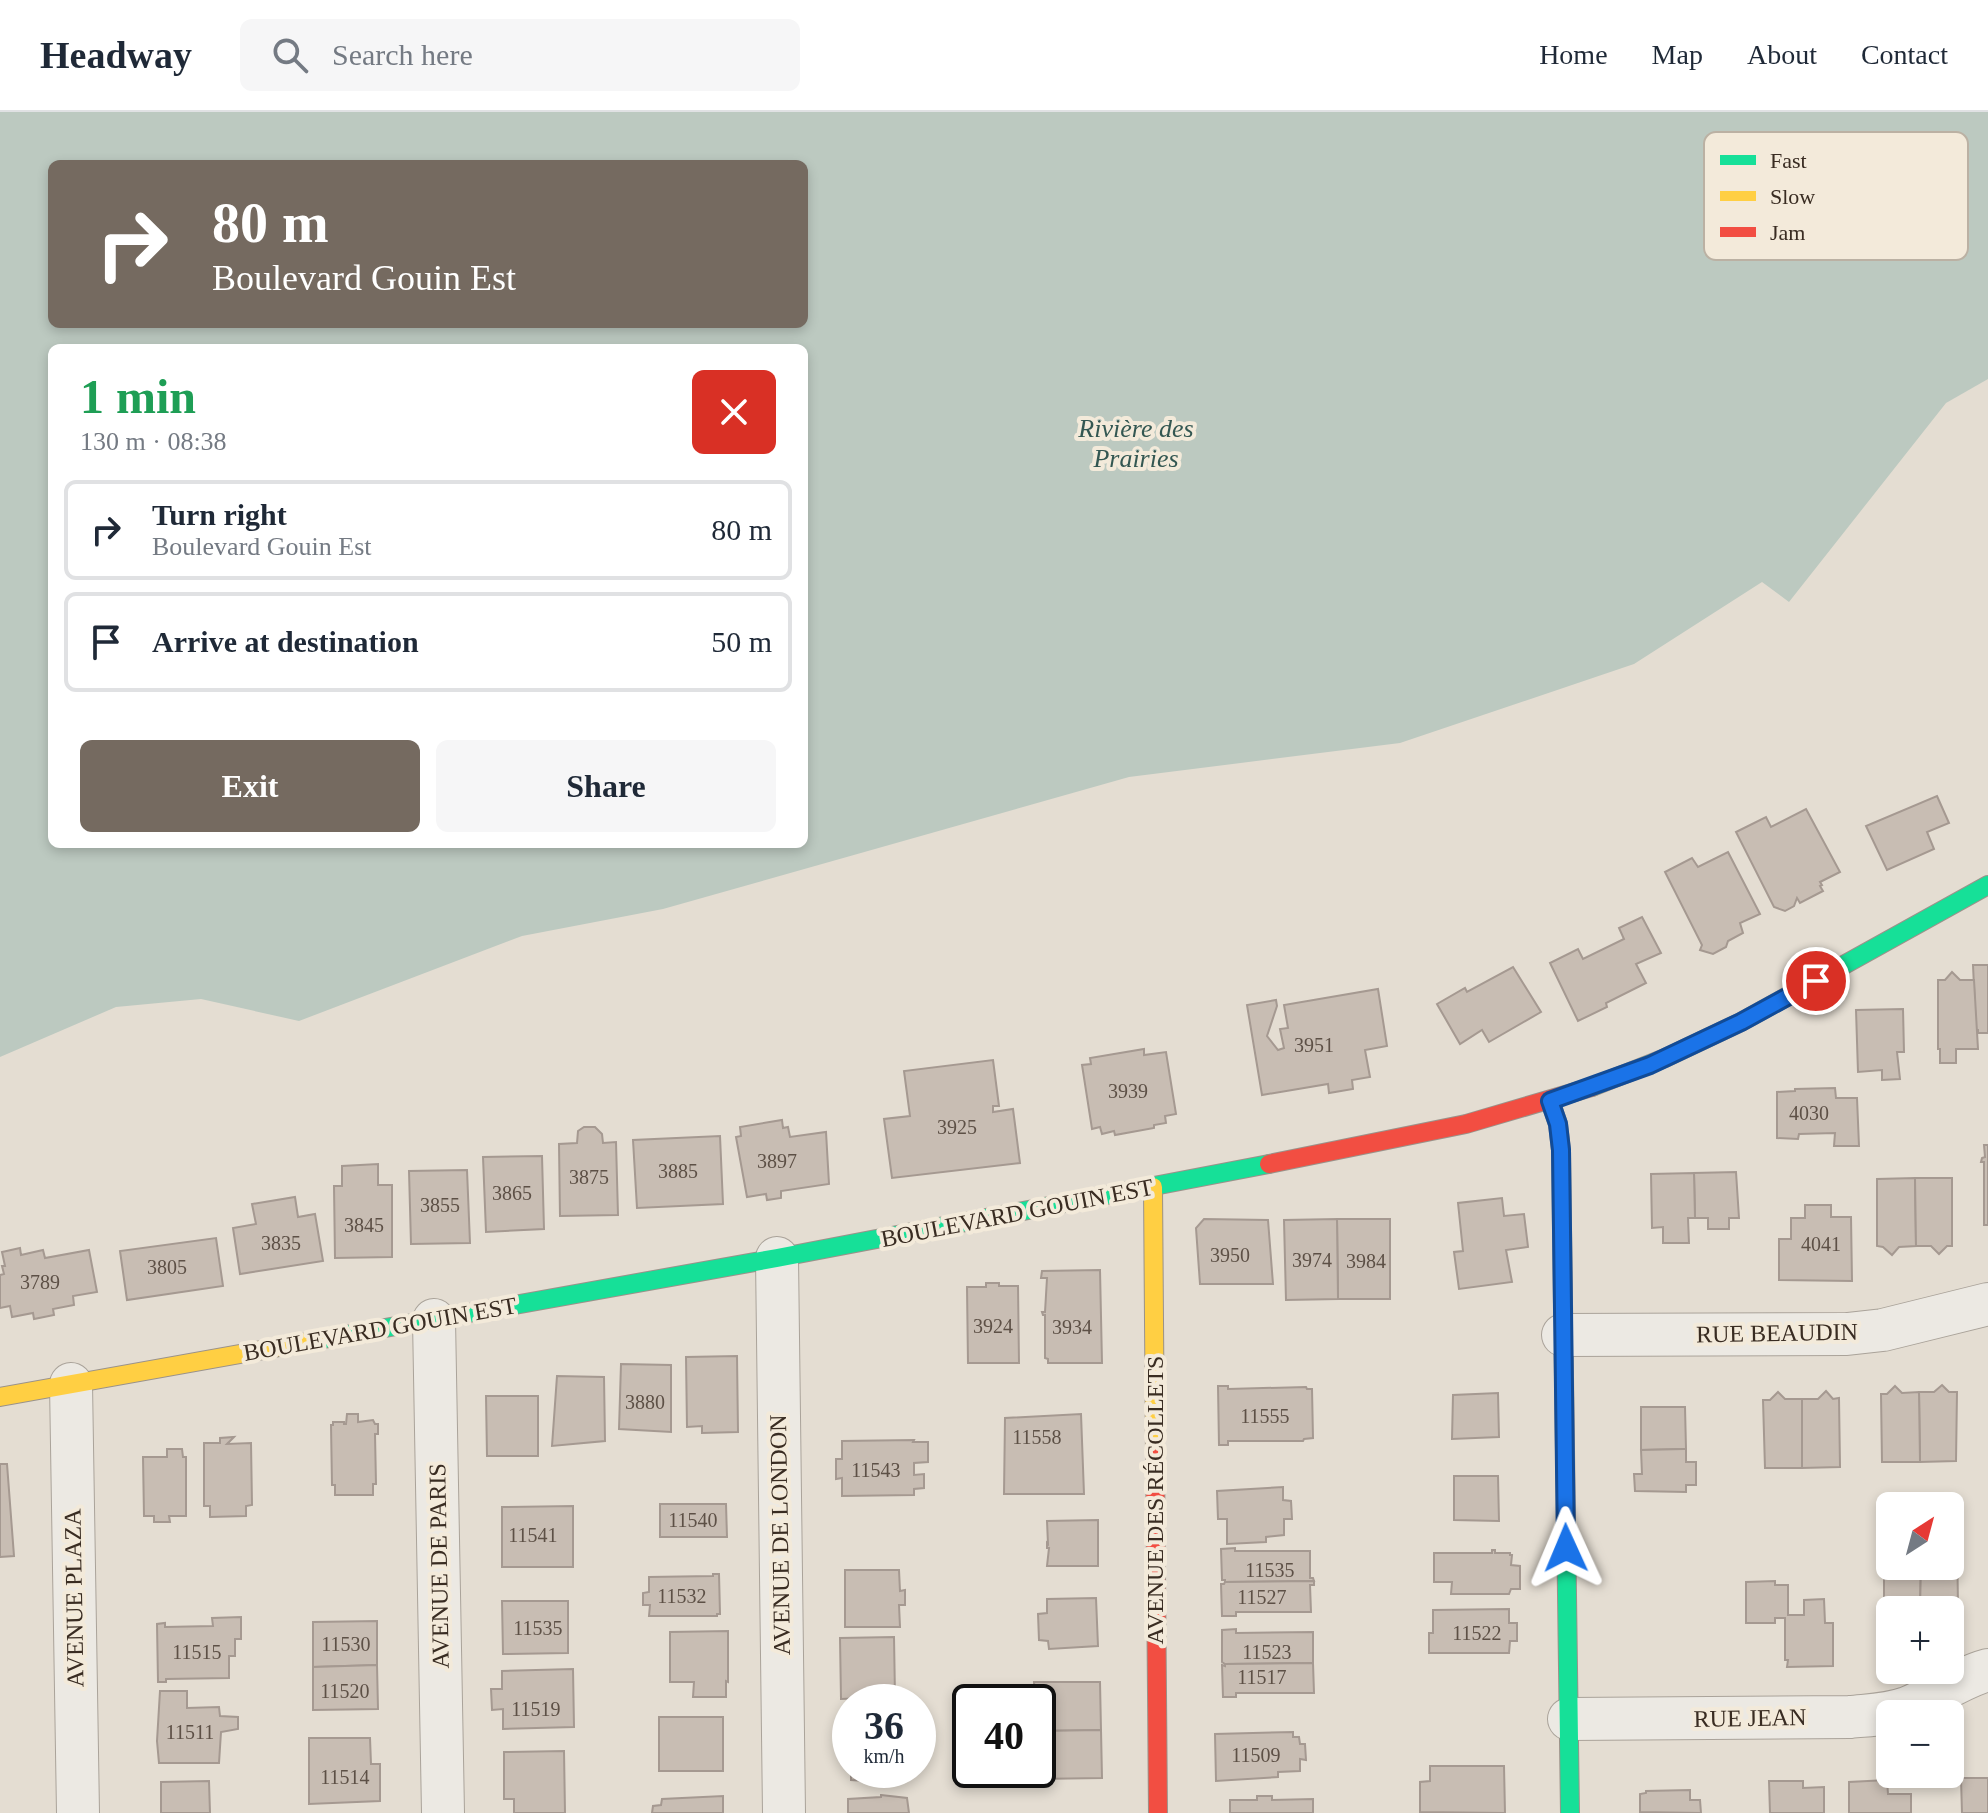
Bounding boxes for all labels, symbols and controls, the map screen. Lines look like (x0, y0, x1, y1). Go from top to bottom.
search box (240, 19, 800, 91)
icon: search (268, 33, 312, 77)
text: Headway (40, 34, 192, 76)
text: Search here (332, 38, 473, 71)
text: Home (1539, 39, 1608, 70)
text: Map (1652, 39, 1703, 70)
text: About (1747, 39, 1817, 70)
text: Contact (1861, 39, 1948, 70)
legend (1704, 132, 1968, 260)
text: Fast (1770, 148, 1807, 173)
text: Slow (1770, 184, 1815, 209)
icon: right (80, 192, 184, 296)
text: 80 m (212, 192, 329, 254)
text: Jam (1770, 220, 1805, 245)
text: Boulevard Gouin Est (212, 258, 516, 298)
text: 1 min (80, 370, 196, 423)
button: close (692, 370, 776, 454)
water label: Rivière des Prairies (1077, 414, 1194, 473)
text: 130 m · 08:38 (80, 427, 227, 456)
text: Turn right (152, 498, 287, 531)
icon: right (84, 508, 128, 552)
text: 80 m (711, 513, 772, 546)
text: Boulevard Gouin Est (152, 532, 372, 561)
icon: arrive (84, 620, 128, 664)
text: Arrive at destination (152, 625, 419, 658)
text: 50 m (711, 625, 772, 658)
button: Exit (80, 740, 420, 832)
button: Share (436, 740, 776, 832)
pin (1782, 947, 1850, 1015)
icon: arrive (1794, 959, 1838, 1003)
house number: 3951 (1294, 1034, 1334, 1056)
house number: 3939 (1108, 1080, 1148, 1102)
house number: 4030 (1789, 1102, 1829, 1124)
house number: 3925 (937, 1116, 977, 1138)
house number: 3897 (757, 1150, 797, 1172)
house number: 3885 (658, 1160, 698, 1182)
house number: 3875 (569, 1166, 609, 1188)
street label: BOULEVARD GOUIN EST (879, 1174, 1156, 1252)
house number: 3865 (492, 1182, 532, 1204)
house number: 3855 (420, 1194, 460, 1216)
house number: 3845 (344, 1214, 384, 1236)
house number: 3835 (261, 1232, 301, 1254)
house number: 4041 (1801, 1233, 1841, 1255)
house number: 3950 (1210, 1244, 1250, 1266)
house number: 3974 (1292, 1249, 1332, 1271)
house number: 3984 (1346, 1250, 1386, 1272)
house number: 3805 (147, 1256, 187, 1278)
house number: 3789 (20, 1271, 60, 1293)
street label: BOULEVARD GOUIN EST (241, 1292, 519, 1366)
house number: 3924 (973, 1315, 1013, 1337)
house number: 3934 (1052, 1316, 1092, 1338)
street label: RUE BEAUDIN (1696, 1319, 1858, 1347)
street label: AVENUE DES RÉCOLLETS (1142, 1356, 1168, 1644)
house number: 3880 (625, 1391, 665, 1413)
house number: 11555 (1240, 1405, 1290, 1427)
street label: AVENUE DE LONDON (765, 1414, 795, 1656)
house number: 11558 (1012, 1426, 1062, 1448)
house number: 11543 (851, 1459, 901, 1481)
street label: AVENUE DE PARIS (424, 1463, 454, 1669)
north arrow (1876, 1492, 1964, 1580)
map controls (1876, 1492, 1964, 1788)
position arrow (1524, 1506, 1608, 1590)
street label: AVENUE PLAZA (59, 1508, 89, 1688)
house number: 11540 (668, 1509, 718, 1531)
house number: 11541 (508, 1524, 558, 1546)
house number: 11535 (1245, 1559, 1295, 1581)
house number: 11532 (657, 1585, 707, 1607)
house number: 11527 (1237, 1586, 1287, 1608)
button: + (1876, 1596, 1964, 1684)
house number: 11535 (513, 1617, 563, 1639)
house number: 11522 (1452, 1622, 1502, 1644)
house number: 11530 (321, 1633, 371, 1655)
house number: 11515 (172, 1641, 222, 1663)
house number: 11523 (1242, 1641, 1292, 1663)
house number: 11517 (1237, 1666, 1287, 1688)
house number: 11520 (320, 1680, 370, 1702)
speed limit sign: 40 (952, 1684, 1056, 1788)
house number: 11519 (511, 1698, 561, 1720)
button: − (1876, 1700, 1964, 1788)
text: 36 (864, 1703, 904, 1748)
street label: RUE JEAN (1693, 1704, 1807, 1732)
house number: 11511 (166, 1721, 214, 1743)
house number: 11509 (1231, 1744, 1281, 1766)
text: km/h (863, 1745, 905, 1767)
house number: 11514 (320, 1766, 370, 1788)

